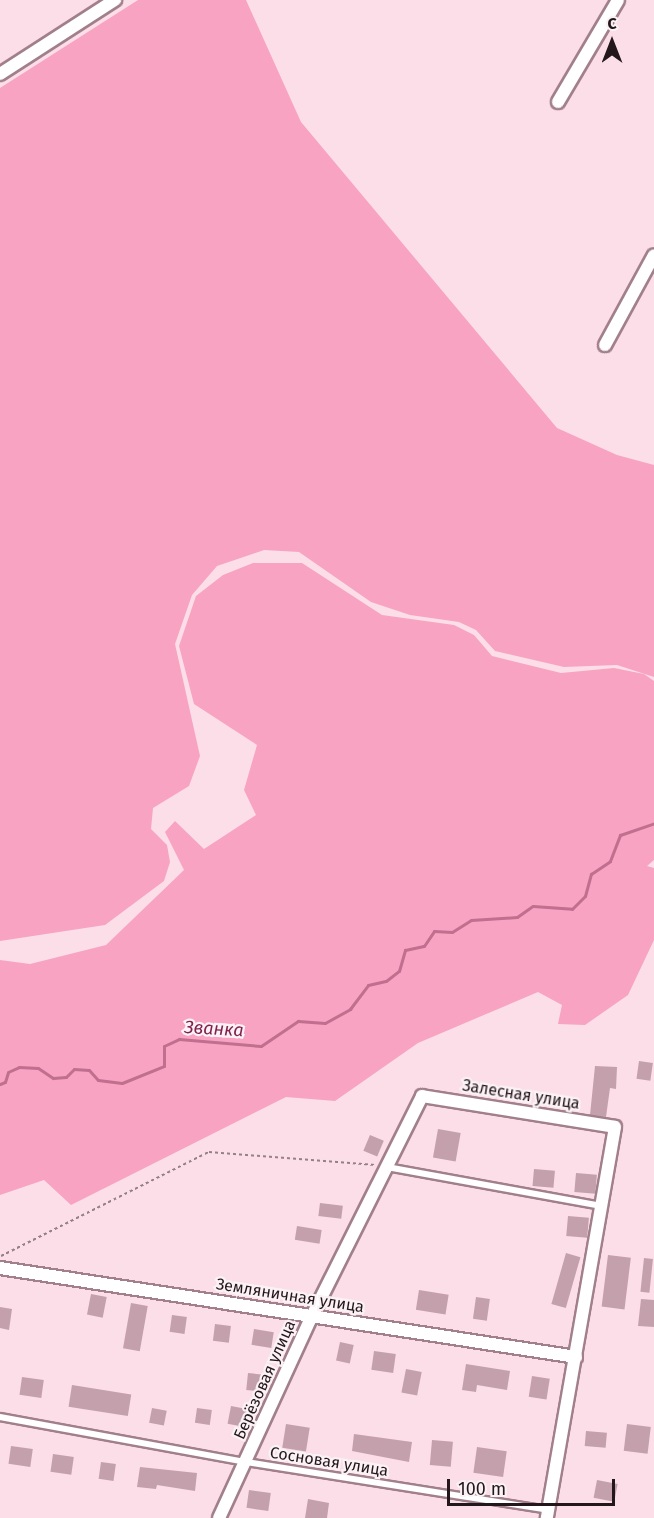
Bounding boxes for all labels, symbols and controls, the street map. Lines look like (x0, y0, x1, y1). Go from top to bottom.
north arrow (582, 12, 642, 72)
text: С (607, 14, 617, 33)
water label: Званка (184, 1017, 244, 1041)
street label: Залесная улица (461, 1076, 581, 1114)
street label: Земляничная улица (215, 1275, 365, 1317)
street label: Берёзовая улица (230, 1317, 300, 1443)
street label: Сосновая улица (268, 1443, 390, 1481)
scale bar (450, 1467, 618, 1505)
text: 100 m (458, 1478, 506, 1500)

